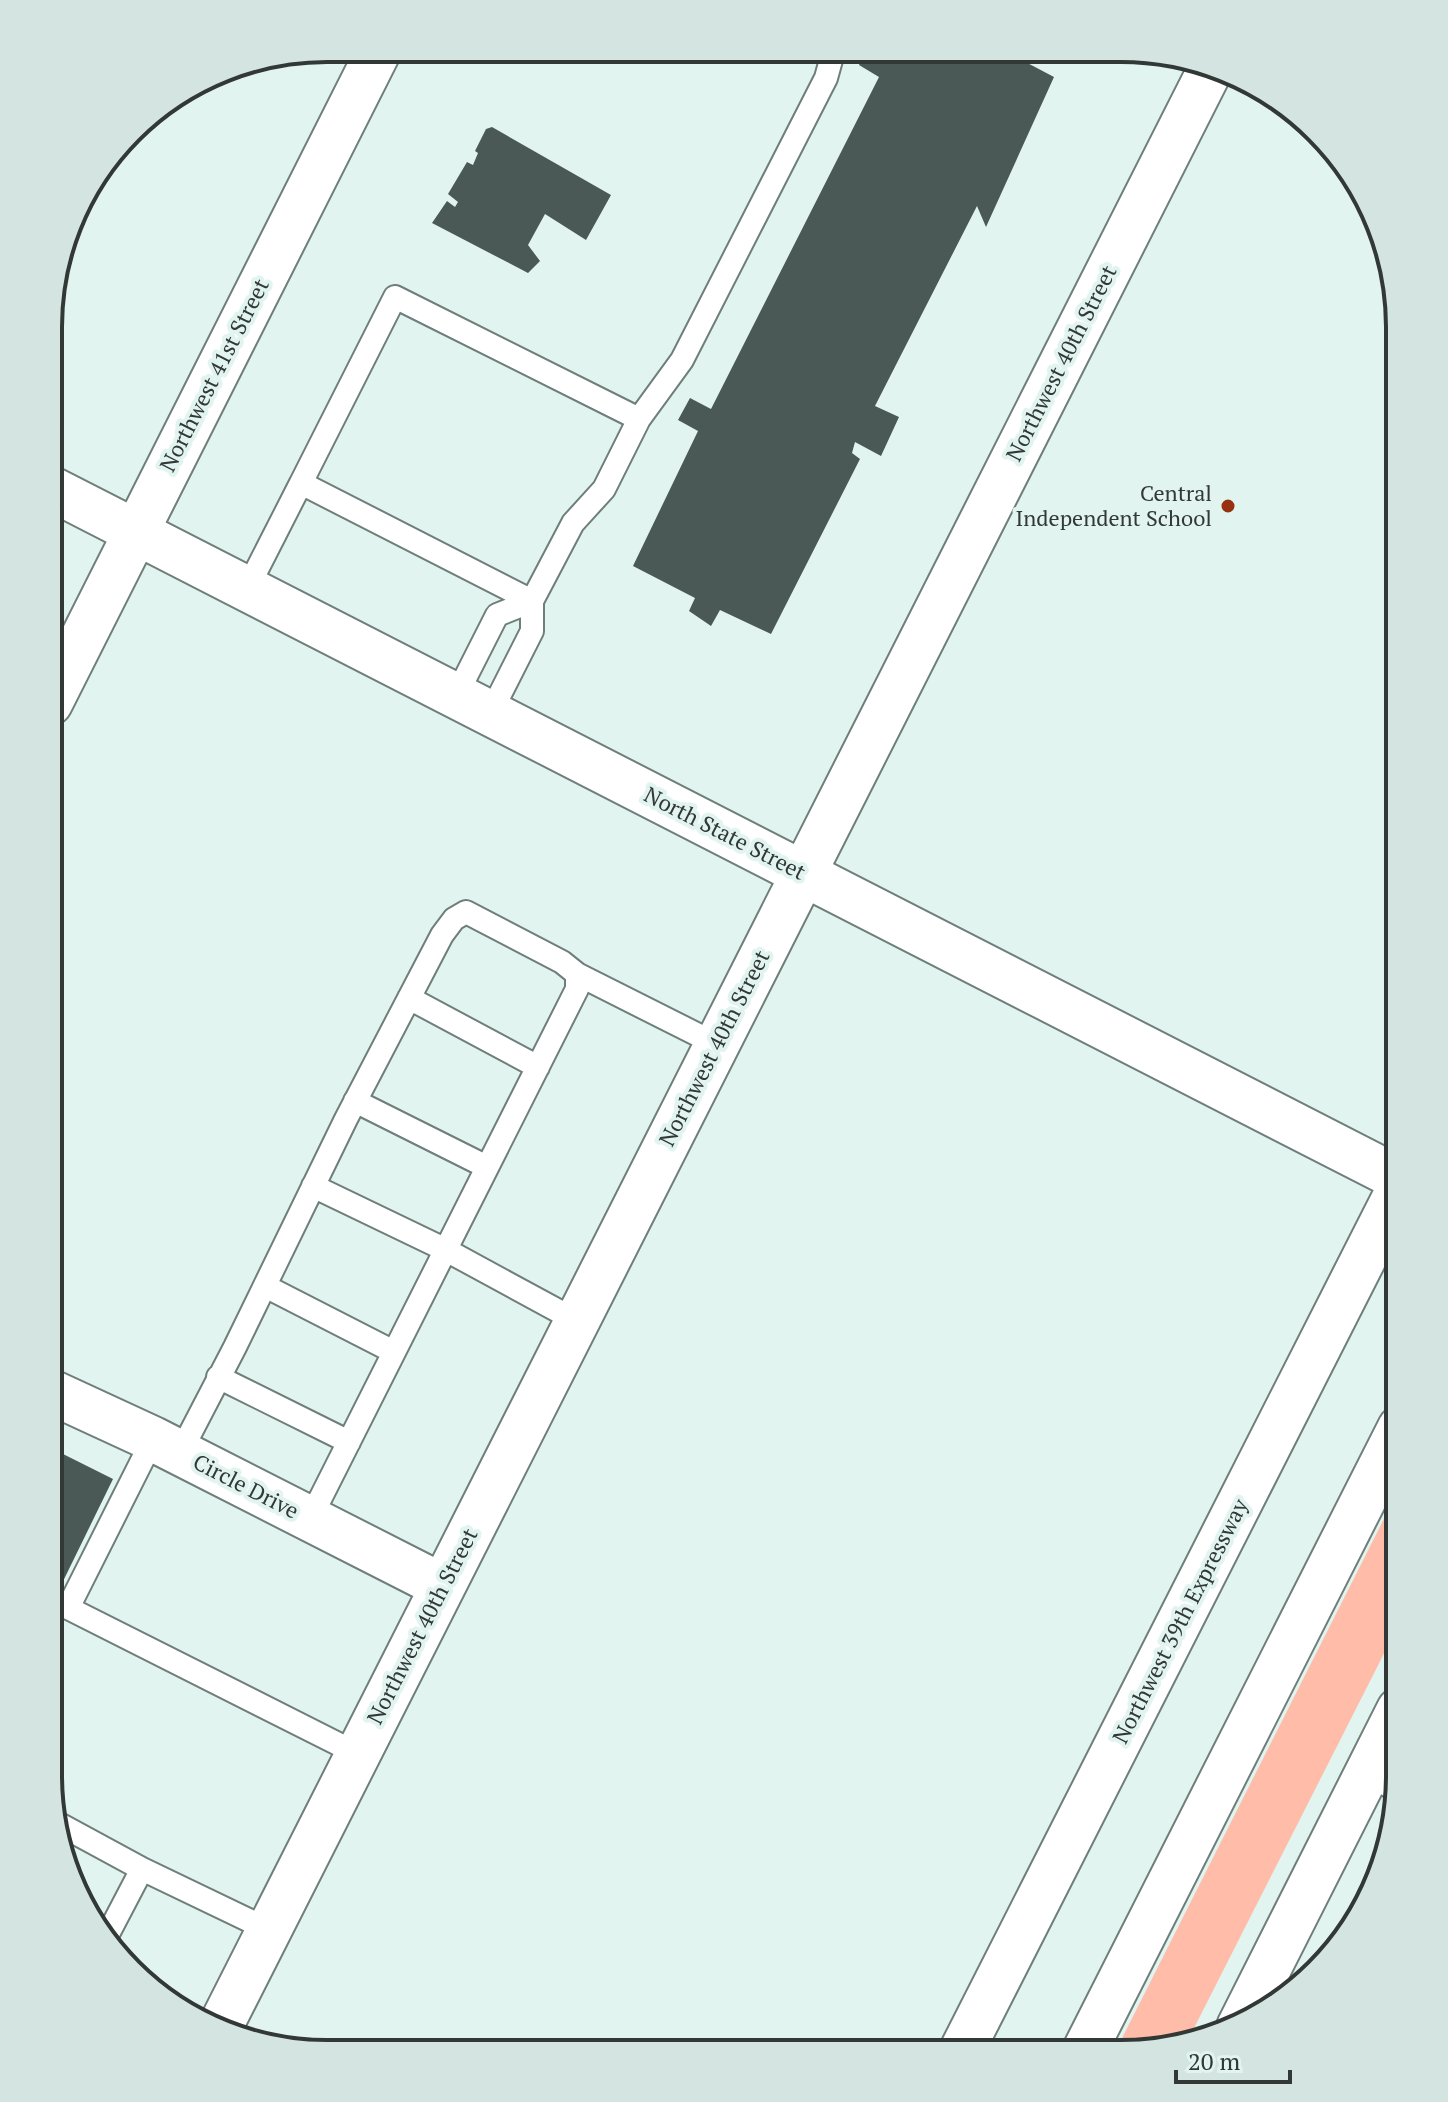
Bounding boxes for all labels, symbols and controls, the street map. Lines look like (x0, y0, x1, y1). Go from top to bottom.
street label: Northwest 40th Street (999, 260, 1123, 466)
street label: Northwest 41st Street (152, 273, 275, 476)
place label: Central Independent School (1016, 478, 1212, 532)
marker: Central Independent School (1219, 497, 1237, 515)
street label: North State Street (640, 779, 811, 886)
street label: Northwest 40th Street (652, 945, 776, 1151)
street label: Circle Drive (188, 1447, 304, 1525)
street label: Northwest 39th Expressway (1105, 1493, 1254, 1748)
street label: Northwest 40th Street (360, 1523, 484, 1729)
scale bar (1176, 2034, 1290, 2084)
text: 20 m (1188, 2045, 1240, 2077)

